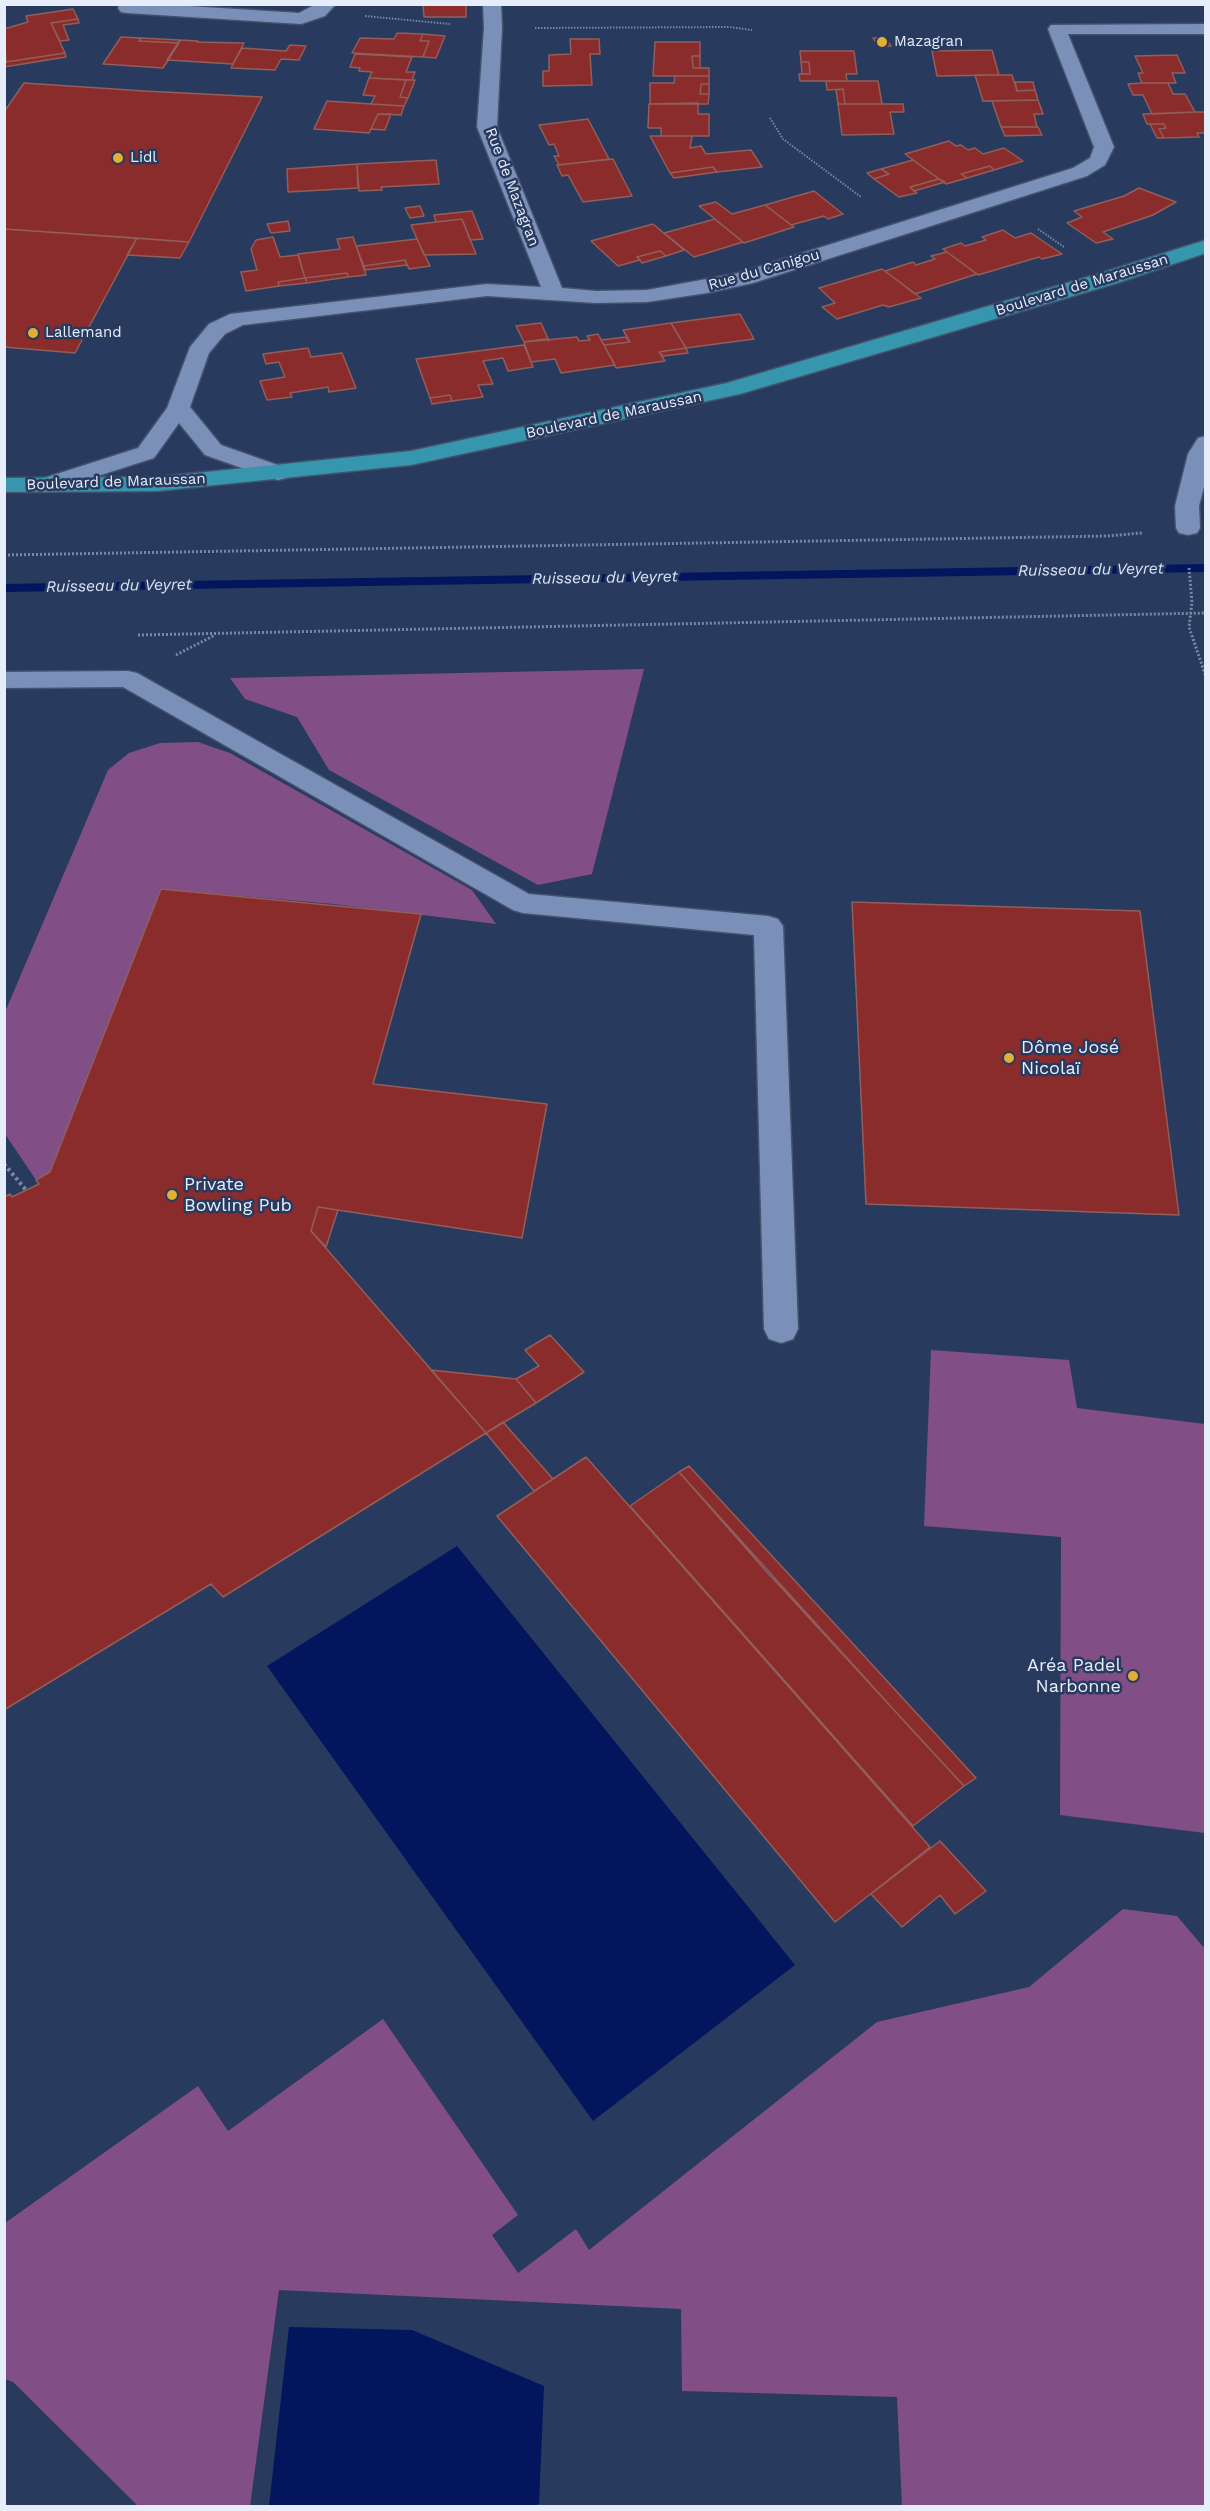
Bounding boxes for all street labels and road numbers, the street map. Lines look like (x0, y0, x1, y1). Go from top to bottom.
street label: Rue de Mazagran (481, 125, 543, 249)
street label: Rue du Canigou (706, 246, 822, 294)
street label: Boulevard de Maraussan (994, 250, 1170, 320)
street label: Boulevard de Maraussan (524, 388, 704, 442)
street label: Boulevard de Maraussan (26, 470, 206, 494)

